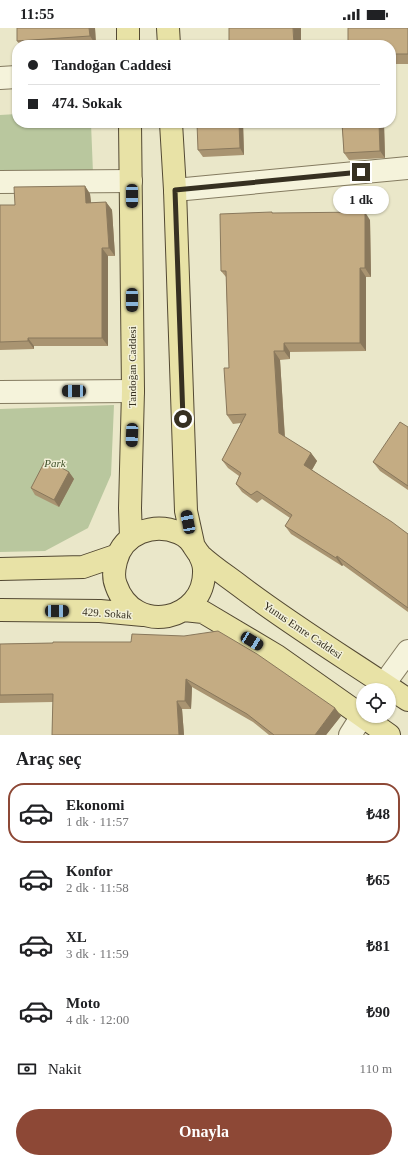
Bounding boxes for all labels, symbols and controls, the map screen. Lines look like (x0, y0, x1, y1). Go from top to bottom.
text: 11:55 (20, 6, 54, 22)
text: Tandoğan Caddesi (52, 57, 171, 73)
text: 474. Sokak (52, 95, 122, 111)
route end (352, 163, 370, 181)
car (126, 184, 138, 208)
callout: 1 dk (333, 186, 389, 214)
text: 1 dk (349, 192, 373, 207)
car (126, 288, 138, 312)
street label: Tandoğan Caddesi (126, 326, 138, 408)
car (62, 385, 86, 397)
route start (174, 410, 192, 428)
car (126, 423, 138, 447)
park label: Park (43, 457, 67, 469)
car (180, 509, 196, 535)
street label: Yunus Emre Caddesi (261, 599, 345, 661)
car (45, 605, 69, 617)
street label: 429. Sokak (82, 605, 133, 621)
car (239, 630, 265, 652)
map controls (356, 683, 396, 723)
button: locate (356, 683, 396, 723)
text: Araç seç (16, 749, 81, 769)
icon: car (18, 795, 54, 831)
text: Ekonomi (66, 797, 124, 813)
text: ₺48 (366, 806, 390, 822)
text: 1 dk · 11:57 (66, 814, 129, 829)
icon: car (18, 861, 54, 897)
text: Konfor (66, 863, 113, 879)
text: ₺65 (366, 872, 390, 888)
text: 2 dk · 11:58 (66, 880, 129, 895)
icon: car (18, 927, 54, 963)
text: XL (66, 929, 87, 945)
text: ₺81 (366, 938, 390, 954)
text: 3 dk · 11:59 (66, 946, 129, 961)
icon: car (18, 993, 54, 1029)
text: Moto (66, 995, 100, 1011)
text: ₺90 (366, 1004, 390, 1020)
text: 4 dk · 12:00 (66, 1012, 129, 1027)
icon: cash (16, 1058, 38, 1080)
text: Nakit (48, 1061, 81, 1077)
text: 110 m (360, 1061, 392, 1076)
button: Onayla (16, 1109, 392, 1155)

